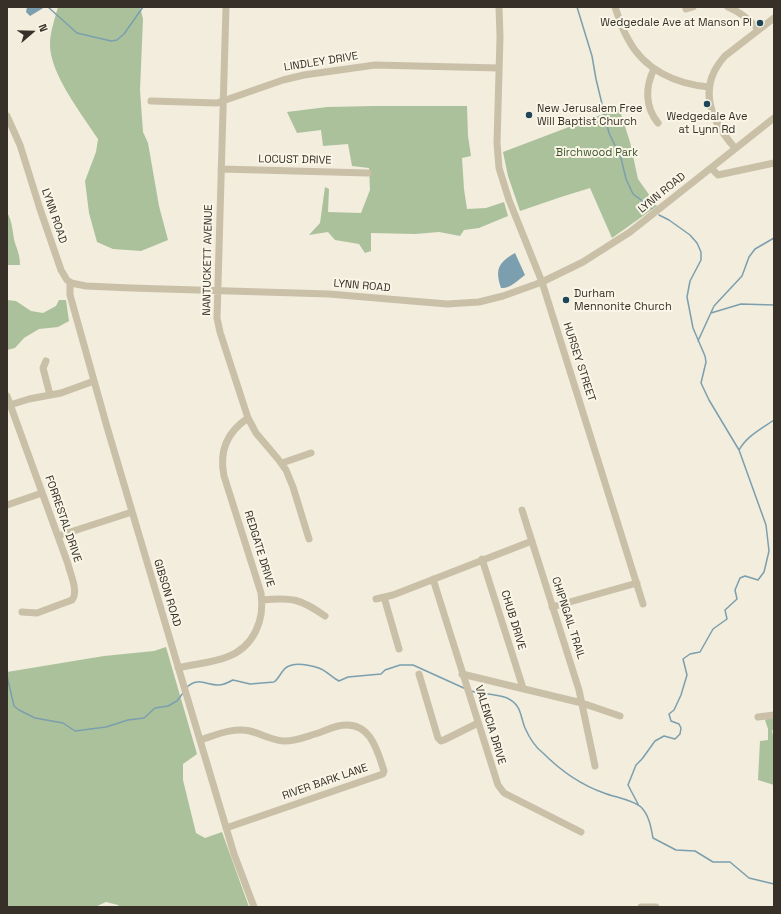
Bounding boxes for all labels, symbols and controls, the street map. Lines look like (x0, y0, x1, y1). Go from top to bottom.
north arrow (12, 12, 52, 52)
place label: Wedgedale Ave at Manson Pl (600, 16, 752, 30)
marker: Wedgedale Ave at Manson Pl (755, 18, 765, 28)
text: N (35, 22, 51, 34)
street label: LINDLEY DRIVE (283, 50, 359, 74)
marker: Wedgedale Ave at Lynn Rd (702, 99, 712, 109)
place label: New Jerusalem Free Will Baptist Church (537, 102, 642, 128)
marker: New Jerusalem Free Will Baptist Church (524, 110, 534, 120)
place label: Wedgedale Ave at Lynn Rd (666, 110, 748, 136)
park label: Birchwood Park (556, 146, 638, 160)
street label: LOCUST DRIVE (258, 153, 332, 167)
street label: LYNN ROAD (636, 170, 688, 216)
street label: LYNN ROAD (38, 187, 70, 245)
street label: NANTUCKETT AVENUE (200, 204, 216, 316)
street label: LYNN ROAD (333, 277, 391, 295)
place label: Durham Mennonite Church (574, 287, 672, 313)
marker: Durham Mennonite Church (561, 295, 571, 305)
street label: HURSEY STREET (560, 321, 598, 403)
street label: FORRESTAL DRIVE (42, 474, 84, 564)
street label: REDGATE DRIVE (241, 509, 277, 589)
street label: GIBSON ROAD (150, 558, 184, 628)
street label: CHIPNGAIL TRAIL (548, 575, 588, 661)
street label: CHUB DRIVE (498, 589, 528, 651)
street label: VALENCIA DRIVE (472, 684, 508, 766)
street label: RIVER BARK LANE (281, 761, 369, 803)

